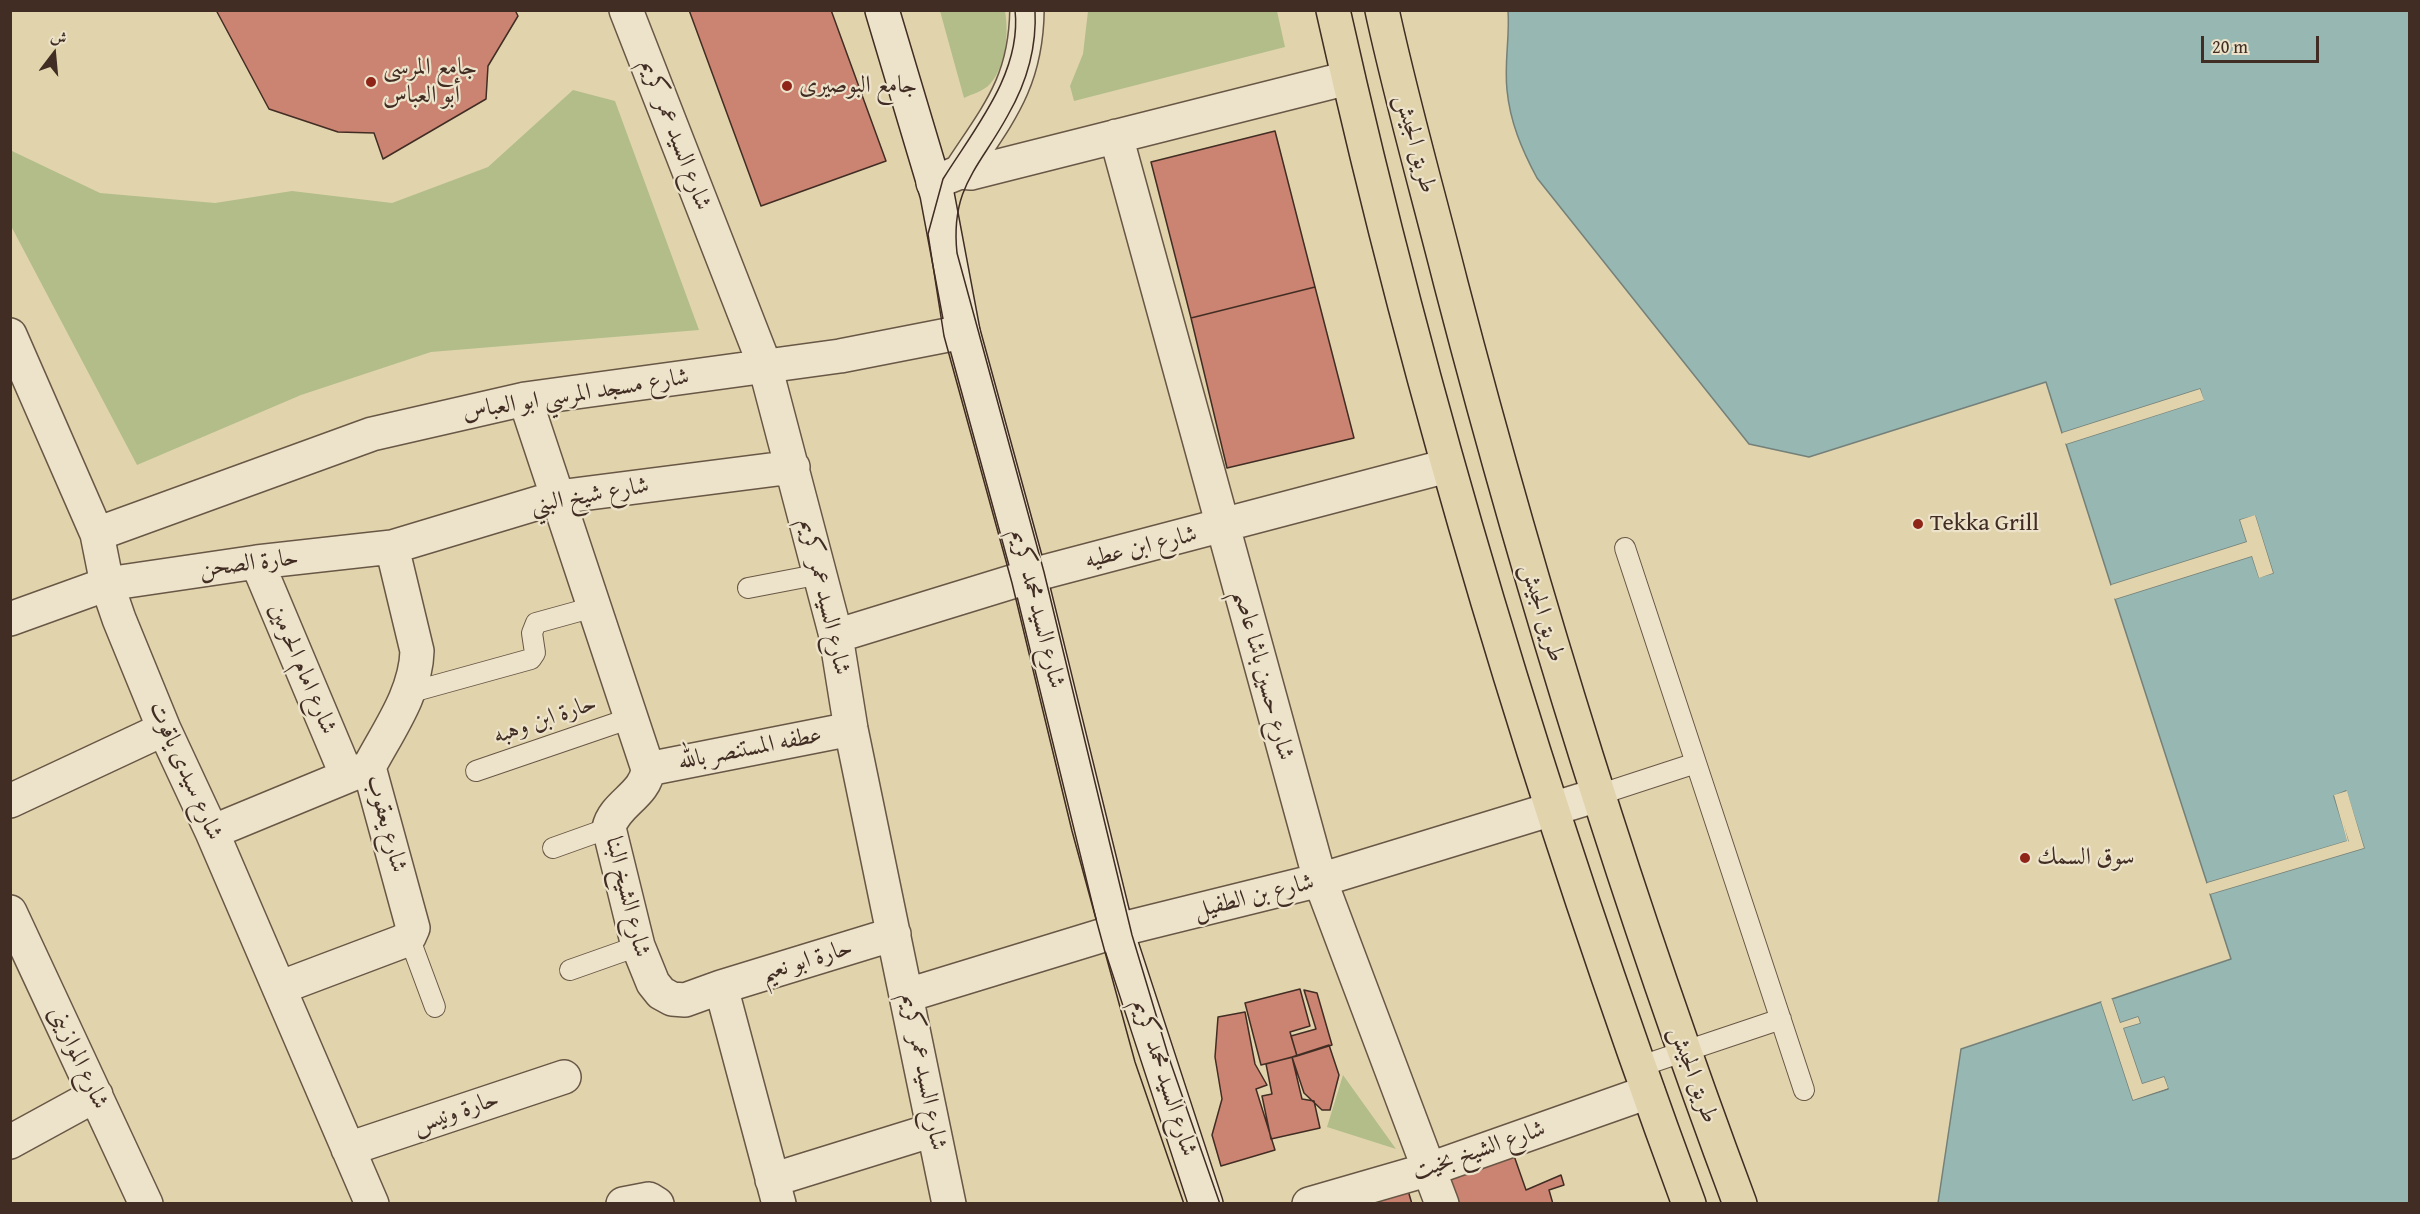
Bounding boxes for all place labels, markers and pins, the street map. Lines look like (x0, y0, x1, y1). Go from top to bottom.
place label: جامع المرسى أبو العباس (383, 54, 477, 110)
place label: جامع البوصيرى (799, 72, 917, 100)
marker: جامع المرسى أبو العباس (364, 75, 378, 89)
marker: جامع البوصيرى (780, 79, 794, 93)
place label: Tekka Grill (1930, 510, 2039, 538)
marker: Tekka Grill (1911, 517, 1925, 531)
place label: سوق السمك (2037, 844, 2135, 872)
marker: سوق السمك (2018, 851, 2032, 865)

